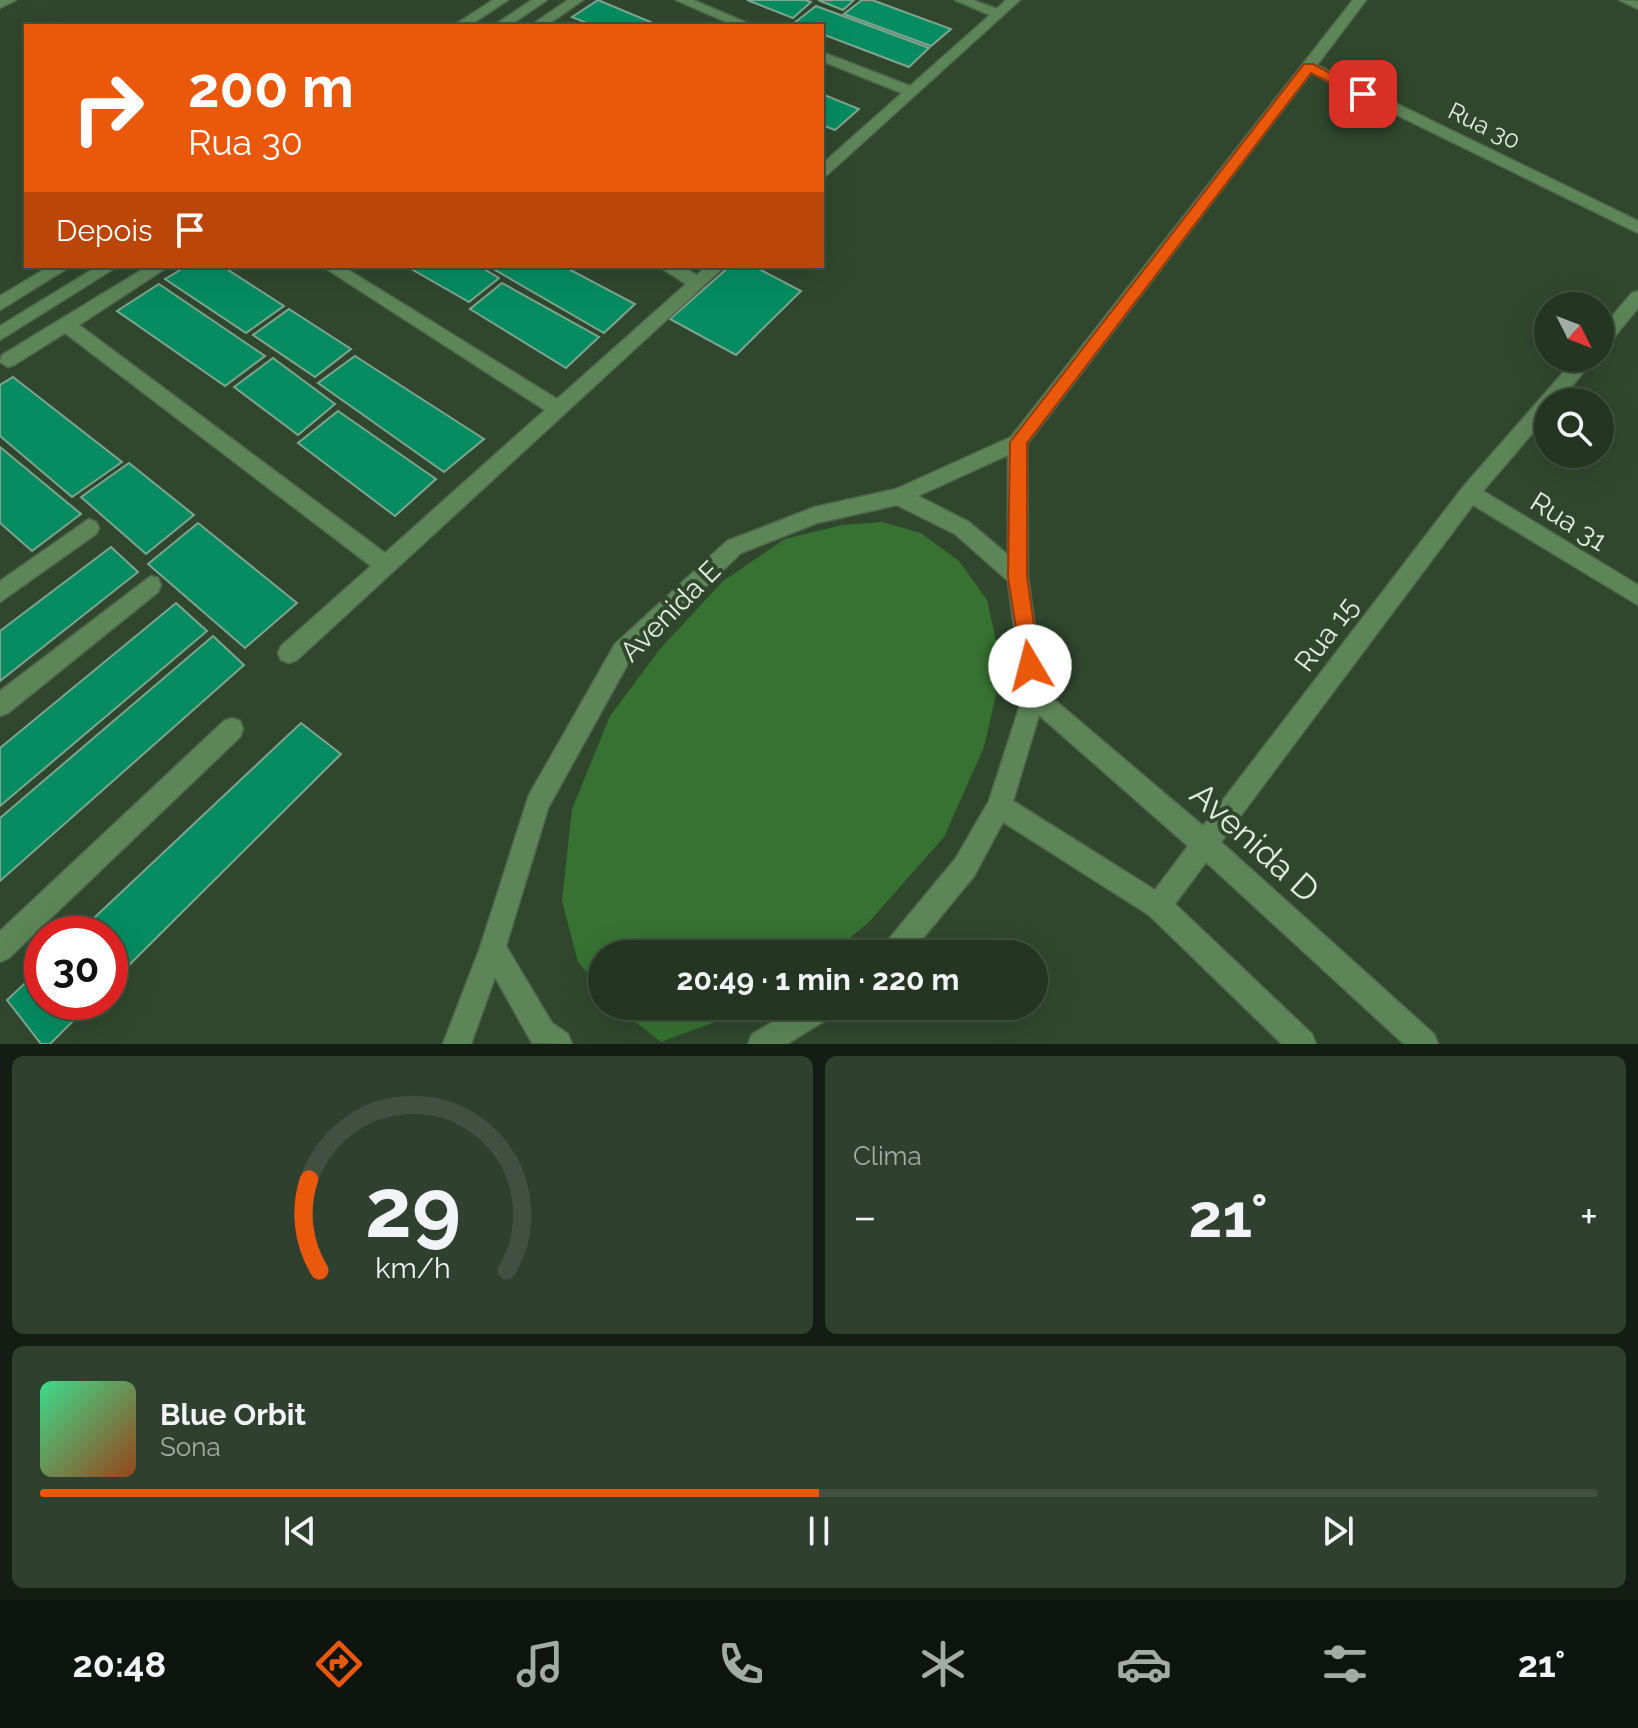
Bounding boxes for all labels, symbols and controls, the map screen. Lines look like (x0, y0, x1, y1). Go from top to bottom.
text: 200 m (188, 54, 354, 120)
icon: right (56, 56, 160, 160)
pin (1329, 60, 1397, 128)
icon: arrive (1341, 72, 1385, 116)
street label: Rua 30 (1444, 96, 1525, 155)
text: Rua 30 (188, 121, 303, 163)
icon: arrive (168, 208, 212, 252)
text: Depois (56, 213, 152, 248)
north arrow (1534, 292, 1614, 372)
map controls (1534, 292, 1614, 468)
button: search (1534, 388, 1614, 468)
street label: Rua 31 (1524, 485, 1613, 558)
street label: Avenida E (613, 554, 727, 668)
street label: Rua 15 (1288, 591, 1365, 678)
position arrow (988, 624, 1072, 708)
street label: Avenida D (1182, 774, 1328, 910)
speed limit sign: 30 (24, 916, 128, 1020)
text: 20:49 · 1 min · 220 m (677, 962, 959, 997)
text: Clima (853, 1141, 922, 1171)
text: 29 (365, 1159, 460, 1256)
text: 21° (1189, 1181, 1268, 1251)
text: − (853, 1191, 877, 1242)
text: + (1580, 1191, 1598, 1242)
text: km/h (375, 1251, 450, 1285)
text: Blue Orbit (160, 1397, 306, 1432)
text: Sona (160, 1432, 221, 1462)
icon: previous (278, 1509, 322, 1553)
icon: pause (797, 1509, 841, 1553)
icon: next (1316, 1509, 1360, 1553)
icon: directions (311, 1636, 367, 1692)
icon: music (512, 1636, 568, 1692)
icon: phone (713, 1636, 769, 1692)
icon: climate (915, 1636, 971, 1692)
icon: car (1116, 1636, 1172, 1692)
icon: filters (1317, 1636, 1373, 1692)
text: 20:48 (73, 1643, 166, 1685)
text: 21° (1518, 1643, 1565, 1685)

